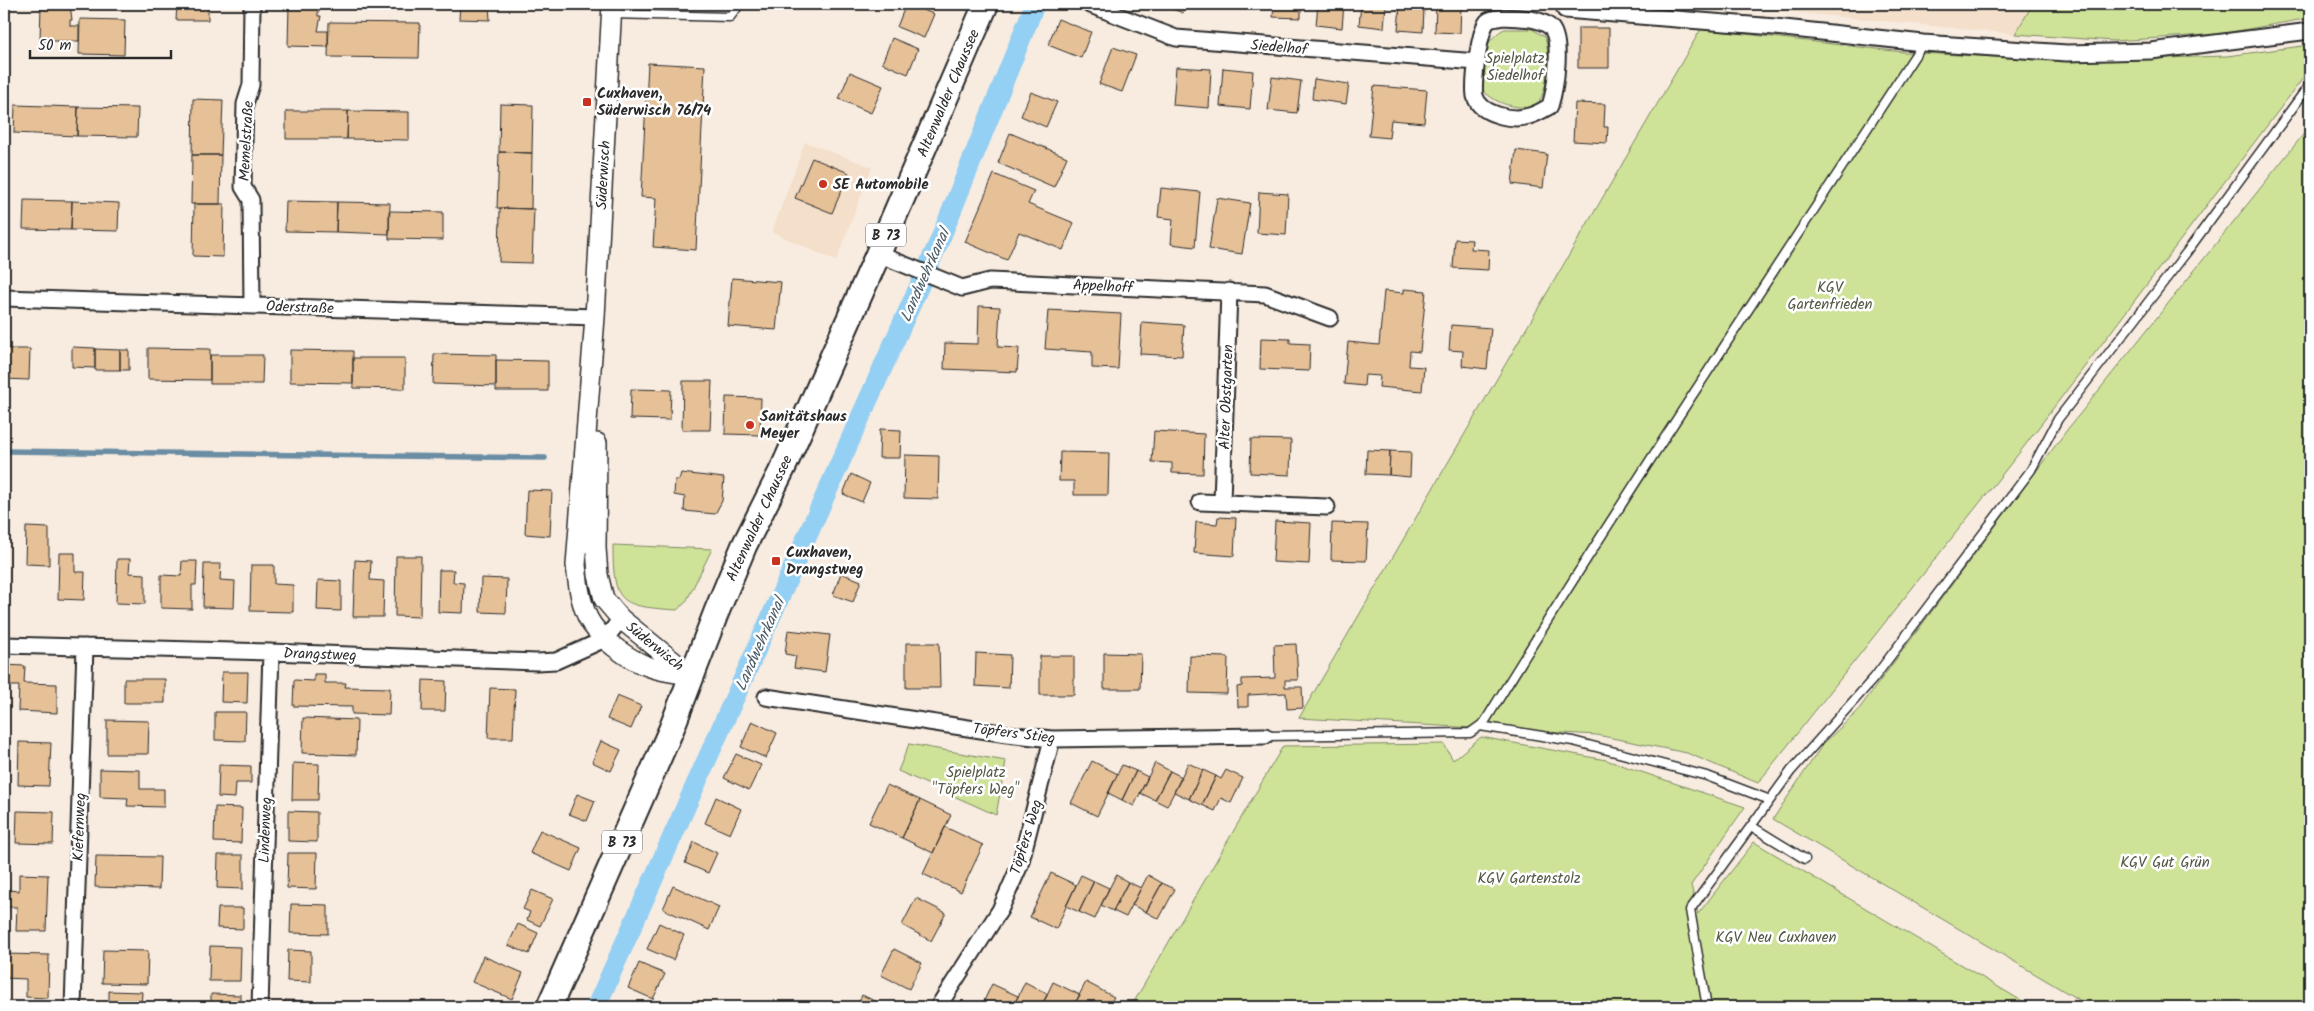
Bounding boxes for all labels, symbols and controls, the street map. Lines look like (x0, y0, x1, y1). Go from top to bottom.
street label: Altenwalder Chaussee (911, 25, 987, 161)
scale bar (30, 28, 171, 60)
text: 50 m (38, 34, 72, 58)
street label: Siedelhof (1250, 34, 1310, 63)
park label: Spielplatz Siedelhof (1485, 47, 1545, 88)
place label: Cuxhaven, Süderwisch 76/74 (597, 82, 711, 123)
marker: Cuxhaven, Süderwisch 76/74 (581, 96, 593, 108)
street label: Memelstraße (233, 100, 261, 182)
street label: Süderwisch (590, 140, 618, 210)
place label: SE Automobile (833, 173, 929, 197)
marker: SE Automobile (817, 178, 829, 190)
water label: Landwehrkanal (894, 222, 958, 326)
road number: B 73 (866, 224, 906, 246)
street label: Appelhoff (1072, 273, 1135, 301)
park label: KGV Gartenfrieden (1788, 276, 1872, 317)
street label: Oderstraße (266, 295, 335, 321)
street label: Alter Obstgarten (1213, 344, 1241, 450)
place label: Sanitätshaus Meyer (760, 405, 847, 446)
marker: Sanitätshaus Meyer (744, 419, 756, 431)
street label: Altenwalder Chaussee (720, 451, 800, 586)
place label: Cuxhaven, Drangstweg (786, 541, 864, 582)
marker: Cuxhaven, Drangstweg (770, 555, 782, 567)
water label: Landwehrkanal (729, 591, 793, 695)
street label: Süderwisch (620, 616, 689, 678)
street label: Drangstweg (283, 642, 357, 668)
street label: Töpfers Stieg (971, 717, 1057, 751)
park label: Spielplatz "Töpfers Weg" (932, 761, 1020, 802)
street label: Kiefernweg (67, 792, 93, 862)
street label: Lindenweg (253, 797, 279, 863)
street label: Töpfers Weg (1004, 797, 1050, 878)
road number: B 73 (602, 830, 642, 854)
park label: KGV Gut Grün (2120, 851, 2210, 875)
park label: KGV Gartenstolz (1477, 867, 1581, 891)
park label: KGV Neu Cuxhaven (1716, 926, 1836, 950)

